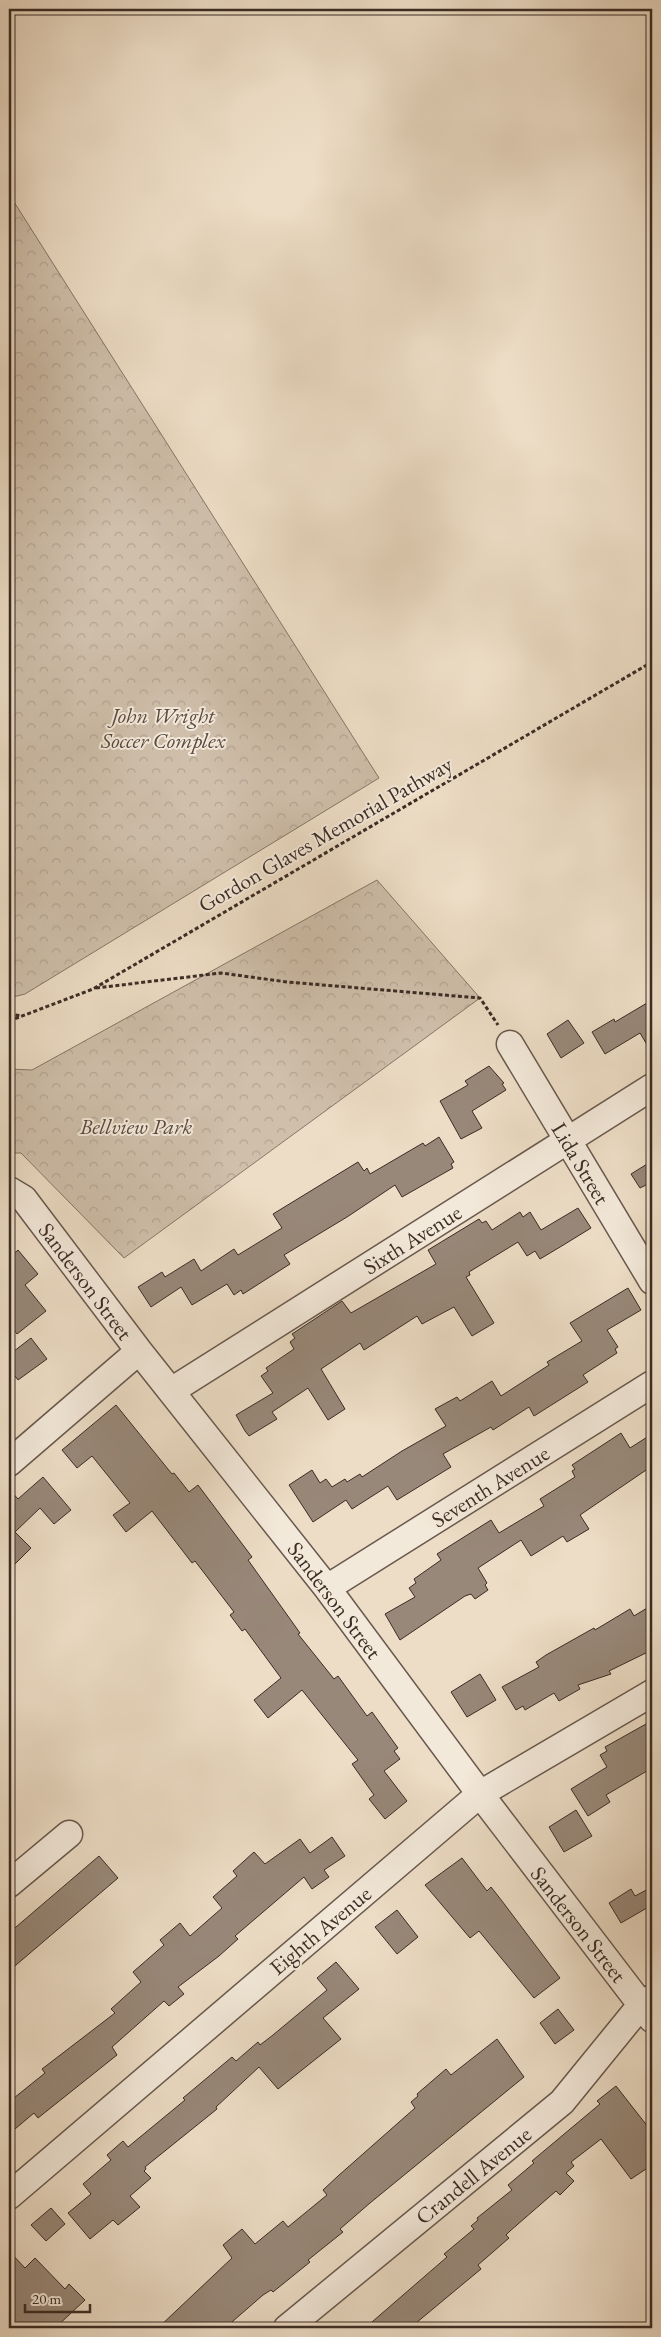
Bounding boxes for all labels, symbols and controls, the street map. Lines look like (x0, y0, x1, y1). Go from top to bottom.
park label: John Wright Soccer Complex (100, 701, 226, 755)
street label: Gordon Glaves Memorial Pathway (193, 750, 458, 919)
park label: Bellview Park (79, 1112, 192, 1141)
street label: Lida Street (545, 1117, 616, 1210)
street label: Sixth Avenue (358, 1198, 467, 1281)
street label: Sanderson Street (32, 1217, 139, 1346)
street label: Seventh Avenue (426, 1438, 555, 1534)
street label: Sanderson Street (281, 1536, 388, 1665)
street label: Sanderson Street (524, 1860, 633, 1988)
street label: Eighth Avenue (263, 1879, 378, 1981)
street label: Crandell Avenue (409, 2119, 538, 2231)
scale bar (25, 2282, 90, 2314)
text: 20 m (32, 2289, 61, 2308)

